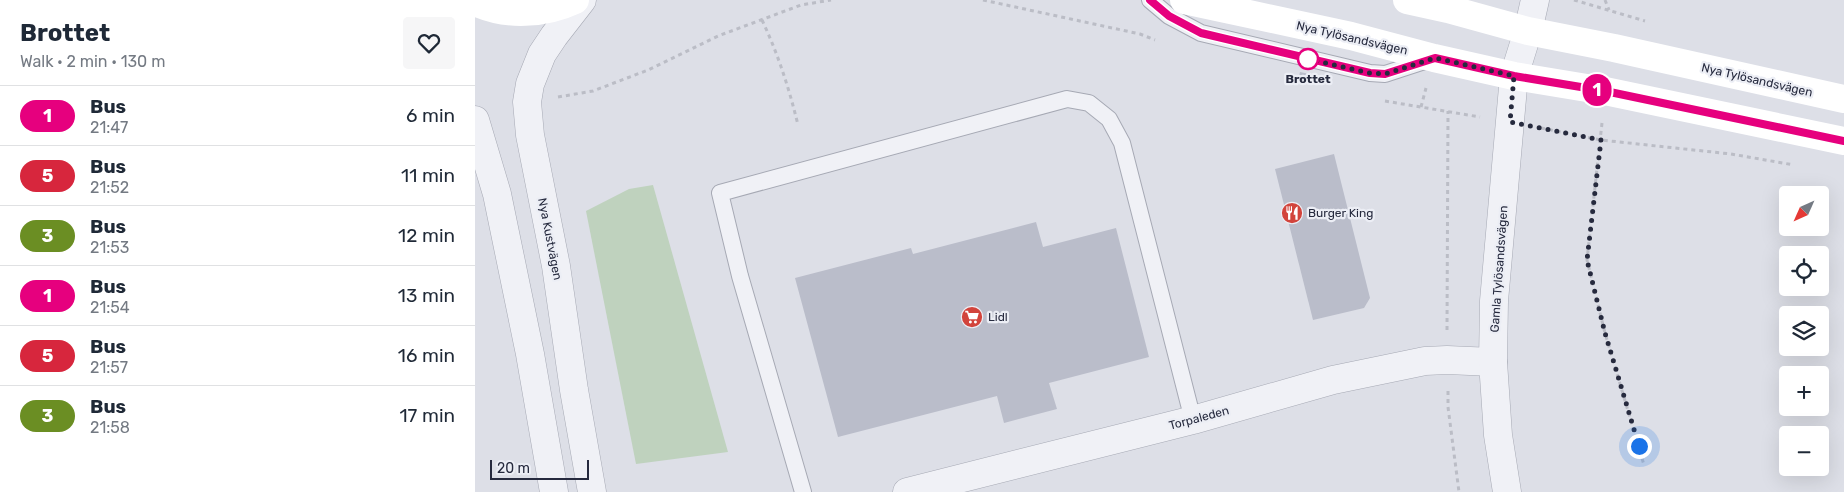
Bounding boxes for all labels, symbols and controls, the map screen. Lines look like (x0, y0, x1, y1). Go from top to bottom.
button: heart (403, 17, 455, 69)
street label: Nya Tylösandsvägen (1295, 18, 1409, 58)
text: Brottet (20, 19, 110, 47)
marker: Brottet (1297, 48, 1319, 70)
text: Walk · 2 min · 130 m (20, 52, 165, 71)
street label: Nya Tylösandsvägen (1700, 60, 1814, 100)
place label: Brottet (1285, 72, 1331, 86)
line badge: 1 (1581, 74, 1613, 106)
text: 1 (1593, 79, 1601, 101)
text: Bus (90, 95, 126, 118)
text: 6 min (406, 104, 455, 127)
text: 1 (43, 105, 52, 127)
text: 21:47 (90, 118, 128, 137)
text: Bus (90, 155, 126, 178)
text: 11 min (401, 164, 455, 187)
text: 5 (42, 165, 53, 187)
text: 21:52 (90, 178, 129, 197)
north arrow (1779, 186, 1829, 236)
map controls (1779, 186, 1829, 476)
street label: Nya Kustvägen (535, 197, 565, 281)
restaurant icon: Burger King (1280, 201, 1304, 225)
street label: Gamla Tylösandsvägen (1488, 205, 1510, 333)
place label: Burger King (1308, 206, 1373, 220)
text: Bus (90, 215, 126, 238)
text: 12 min (398, 224, 455, 247)
text: 3 (42, 225, 53, 247)
text: 21:53 (90, 238, 129, 257)
button: locate (1779, 246, 1829, 296)
text: Bus (90, 275, 126, 298)
text: 13 min (398, 284, 455, 307)
text: 1 (43, 285, 52, 307)
text: 21:54 (90, 298, 130, 317)
supermarket icon: Lidl (960, 305, 984, 329)
button: layers (1779, 306, 1829, 356)
place label: Lidl (988, 310, 1008, 324)
text: Bus (90, 335, 126, 358)
text: 16 min (398, 344, 455, 367)
text: 5 (42, 345, 53, 367)
text: 21:57 (90, 358, 128, 377)
button: + (1779, 366, 1829, 416)
text: Bus (90, 395, 126, 418)
street label: Torpaleden (1167, 403, 1231, 433)
text: 17 min (399, 404, 455, 427)
text: 3 (42, 405, 53, 427)
text: 21:58 (90, 418, 130, 437)
button: − (1779, 426, 1829, 476)
your location (1627, 434, 1652, 459)
scale bar (490, 457, 589, 480)
text: 20 m (497, 460, 530, 477)

